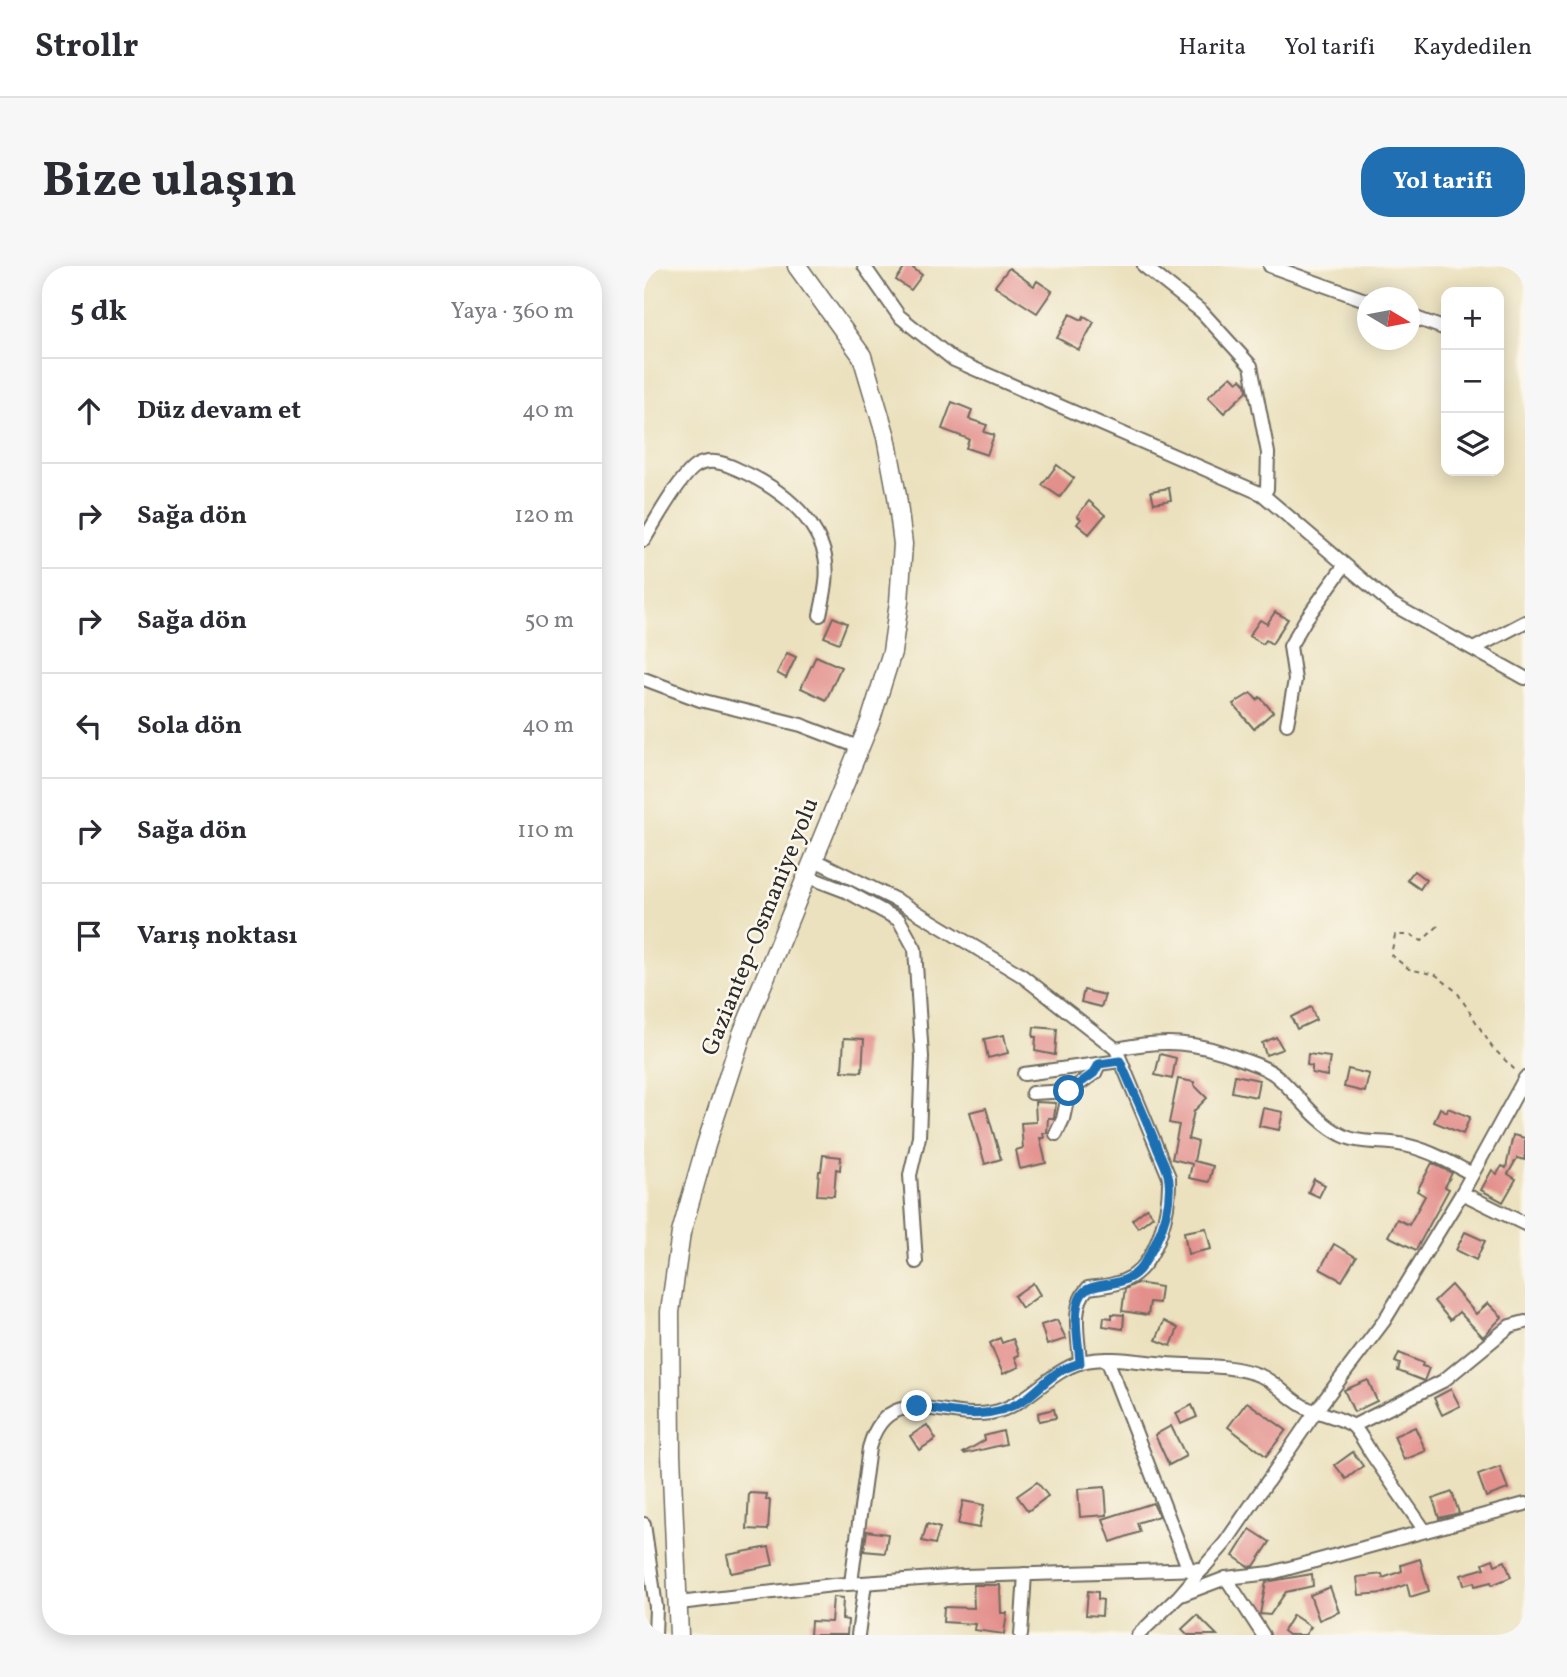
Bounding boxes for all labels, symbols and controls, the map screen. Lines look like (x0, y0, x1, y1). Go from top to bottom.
text: Strollr (35, 25, 138, 71)
text: Harita (1179, 31, 1246, 65)
text: Yol tarifi (1284, 31, 1375, 65)
text: Kaydedilen (1413, 31, 1532, 65)
button: Yol tarifi (1361, 147, 1525, 217)
text: Bize ulaşın (42, 148, 297, 217)
north arrow (1357, 287, 1420, 350)
map controls (1441, 287, 1504, 476)
button: + (1441, 287, 1504, 350)
text: 5 dk (70, 291, 127, 333)
text: Yaya · 360 m (450, 296, 574, 328)
button: − (1441, 350, 1504, 413)
icon: ahead (70, 392, 108, 430)
text: Düz devam et (137, 393, 301, 429)
text: 40 m (522, 395, 574, 427)
button: layers (1441, 413, 1504, 476)
icon: right (70, 497, 108, 535)
text: Sağa dön (137, 498, 247, 534)
text: 120 m (514, 500, 574, 532)
icon: right (70, 602, 108, 640)
text: Sağa dön (137, 603, 247, 639)
text: 50 m (525, 605, 574, 637)
icon: left (70, 707, 108, 745)
text: Sola dön (137, 708, 242, 744)
text: 40 m (522, 710, 574, 742)
street label: Gaziantep-Osmaniye yolu (694, 793, 828, 1061)
icon: right (70, 812, 108, 850)
text: Sağa dön (137, 813, 247, 849)
text: 110 m (517, 815, 574, 847)
icon: arrive (70, 917, 108, 955)
text: Varış noktası (137, 918, 298, 954)
route start (1053, 1075, 1084, 1106)
route end (901, 1390, 932, 1421)

